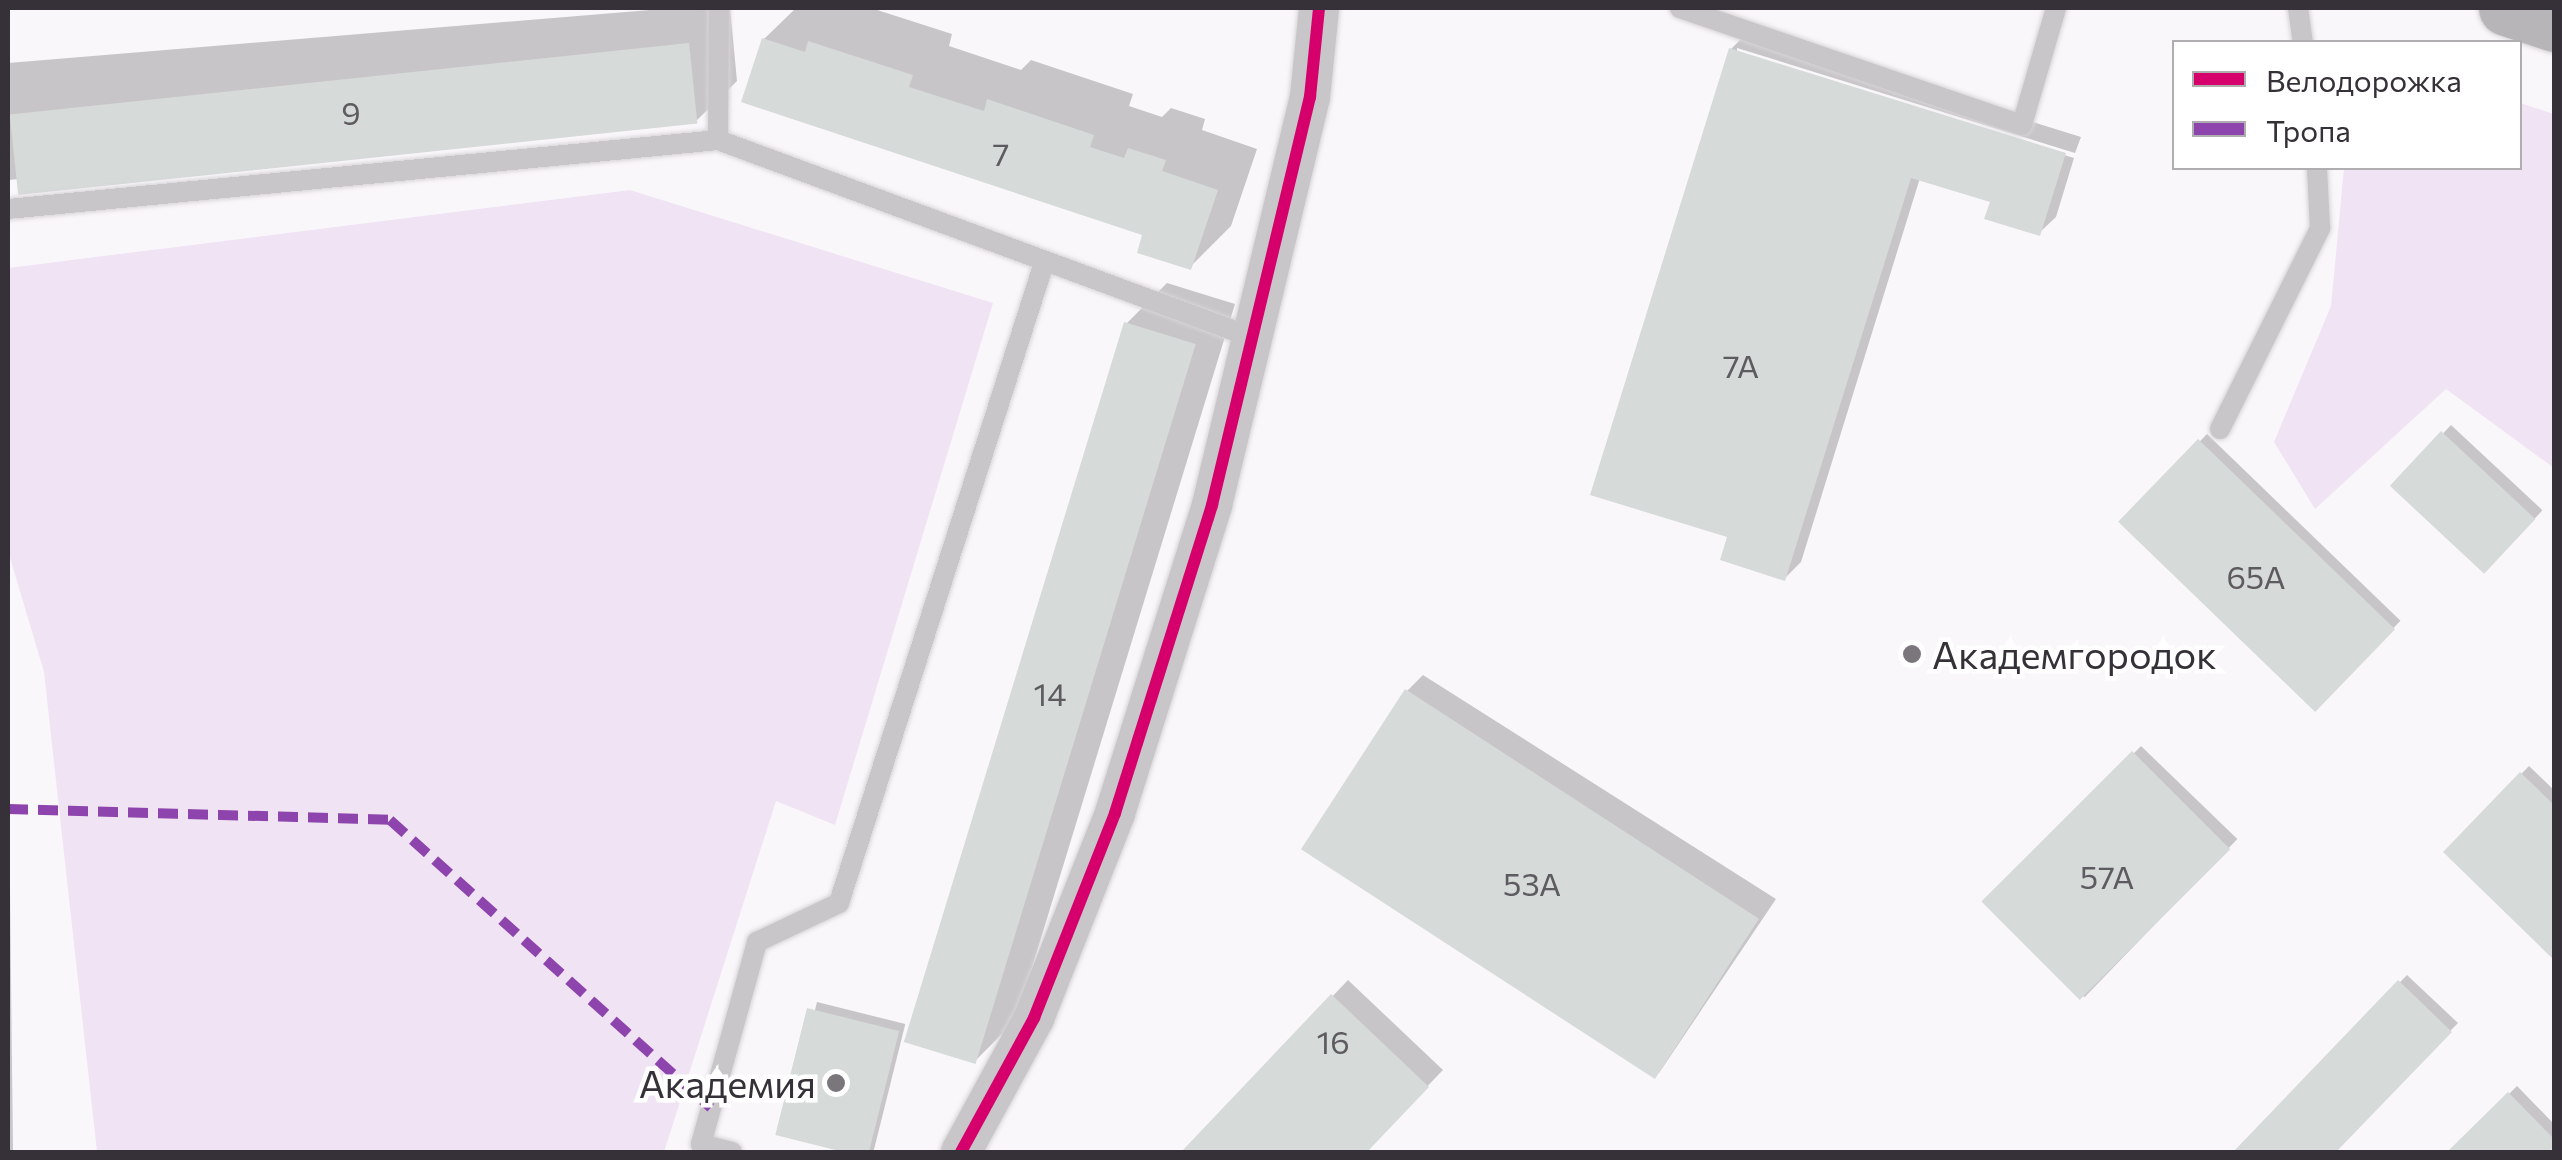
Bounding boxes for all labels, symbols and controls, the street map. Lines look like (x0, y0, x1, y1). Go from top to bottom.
legend (2172, 40, 2522, 170)
text: Велодорожка (2266, 61, 2462, 98)
house number: 9 (341, 93, 361, 131)
text: Тропа (2266, 111, 2351, 148)
house number: 7 (993, 134, 1009, 172)
house number: 7А (1723, 346, 1759, 384)
house number: 65А (2226, 557, 2286, 595)
place label: Академгородок (1932, 631, 2217, 677)
marker: Академгородок (1901, 643, 1923, 665)
house number: 14 (1034, 674, 1066, 712)
house number: 57А (2080, 857, 2134, 895)
house number: 53А (1503, 864, 1561, 902)
house number: 16 (1316, 1022, 1350, 1060)
place label: Академия (639, 1060, 816, 1106)
marker: Академия (825, 1072, 847, 1094)

